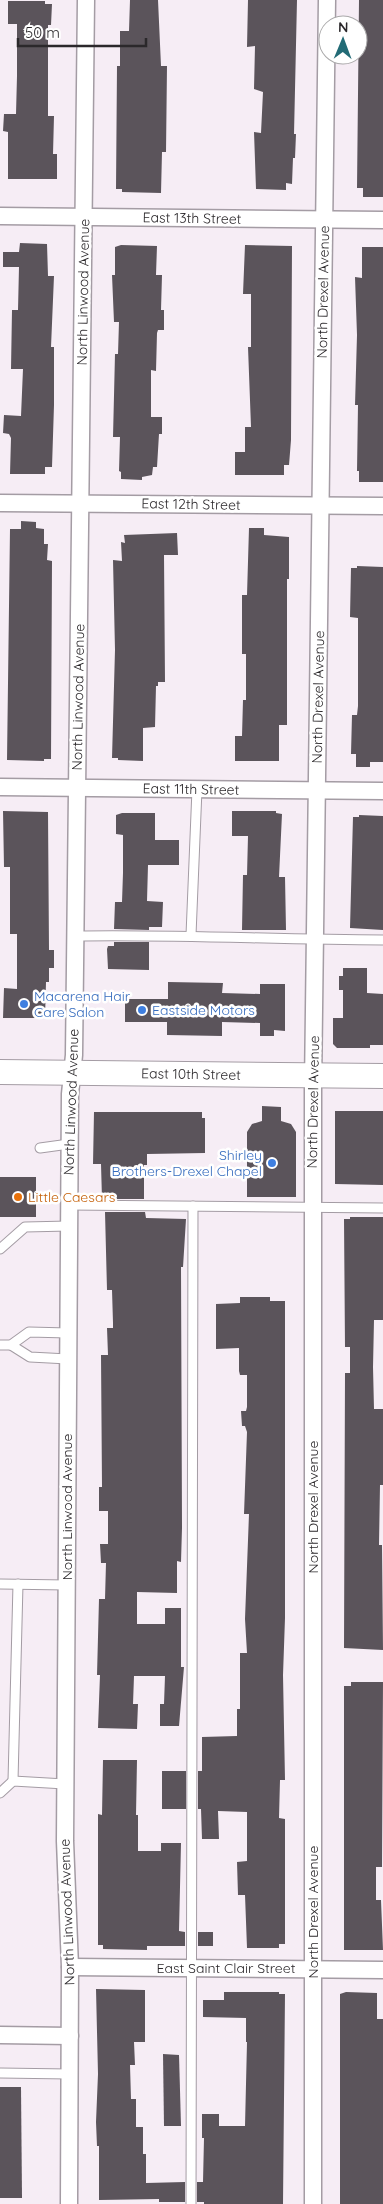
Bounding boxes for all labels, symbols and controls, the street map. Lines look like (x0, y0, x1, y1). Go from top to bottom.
scale bar (18, 15, 145, 47)
north arrow (318, 15, 368, 65)
text: N (338, 18, 349, 36)
text: 50 m (25, 23, 60, 42)
street label: East 13th Street (142, 208, 242, 228)
street label: North Linwood Avenue (73, 218, 93, 366)
street label: North Drexel Avenue (313, 225, 333, 359)
street label: East 12th Street (141, 494, 241, 514)
street label: North Linwood Avenue (68, 623, 88, 771)
street label: North Drexel Avenue (308, 630, 328, 764)
street label: East 11th Street (142, 779, 240, 799)
place label: Macarena Hair Care Salon (34, 987, 131, 1021)
marker: Macarena Hair Care Salon (18, 998, 30, 1010)
place label: Eastside Motors (152, 1001, 255, 1019)
marker: Eastside Motors (136, 1004, 148, 1016)
street label: North Linwood Avenue (59, 1028, 83, 1176)
street label: North Drexel Avenue (303, 1035, 323, 1169)
street label: East 10th Street (141, 1064, 241, 1084)
place label: Shirley Brothers-Drexel Chapel (112, 1146, 262, 1180)
marker: Shirley Brothers-Drexel Chapel (266, 1157, 278, 1169)
place label: Little Caesars (28, 1188, 115, 1206)
marker: Little Caesars (12, 1191, 24, 1203)
street label: North Linwood Avenue (58, 1434, 76, 1580)
street label: North Drexel Avenue (304, 1440, 322, 1573)
street label: North Linwood Avenue (55, 1838, 79, 1986)
street label: North Drexel Avenue (304, 1845, 322, 1978)
street label: East Saint Clair Street (157, 1959, 296, 1977)

